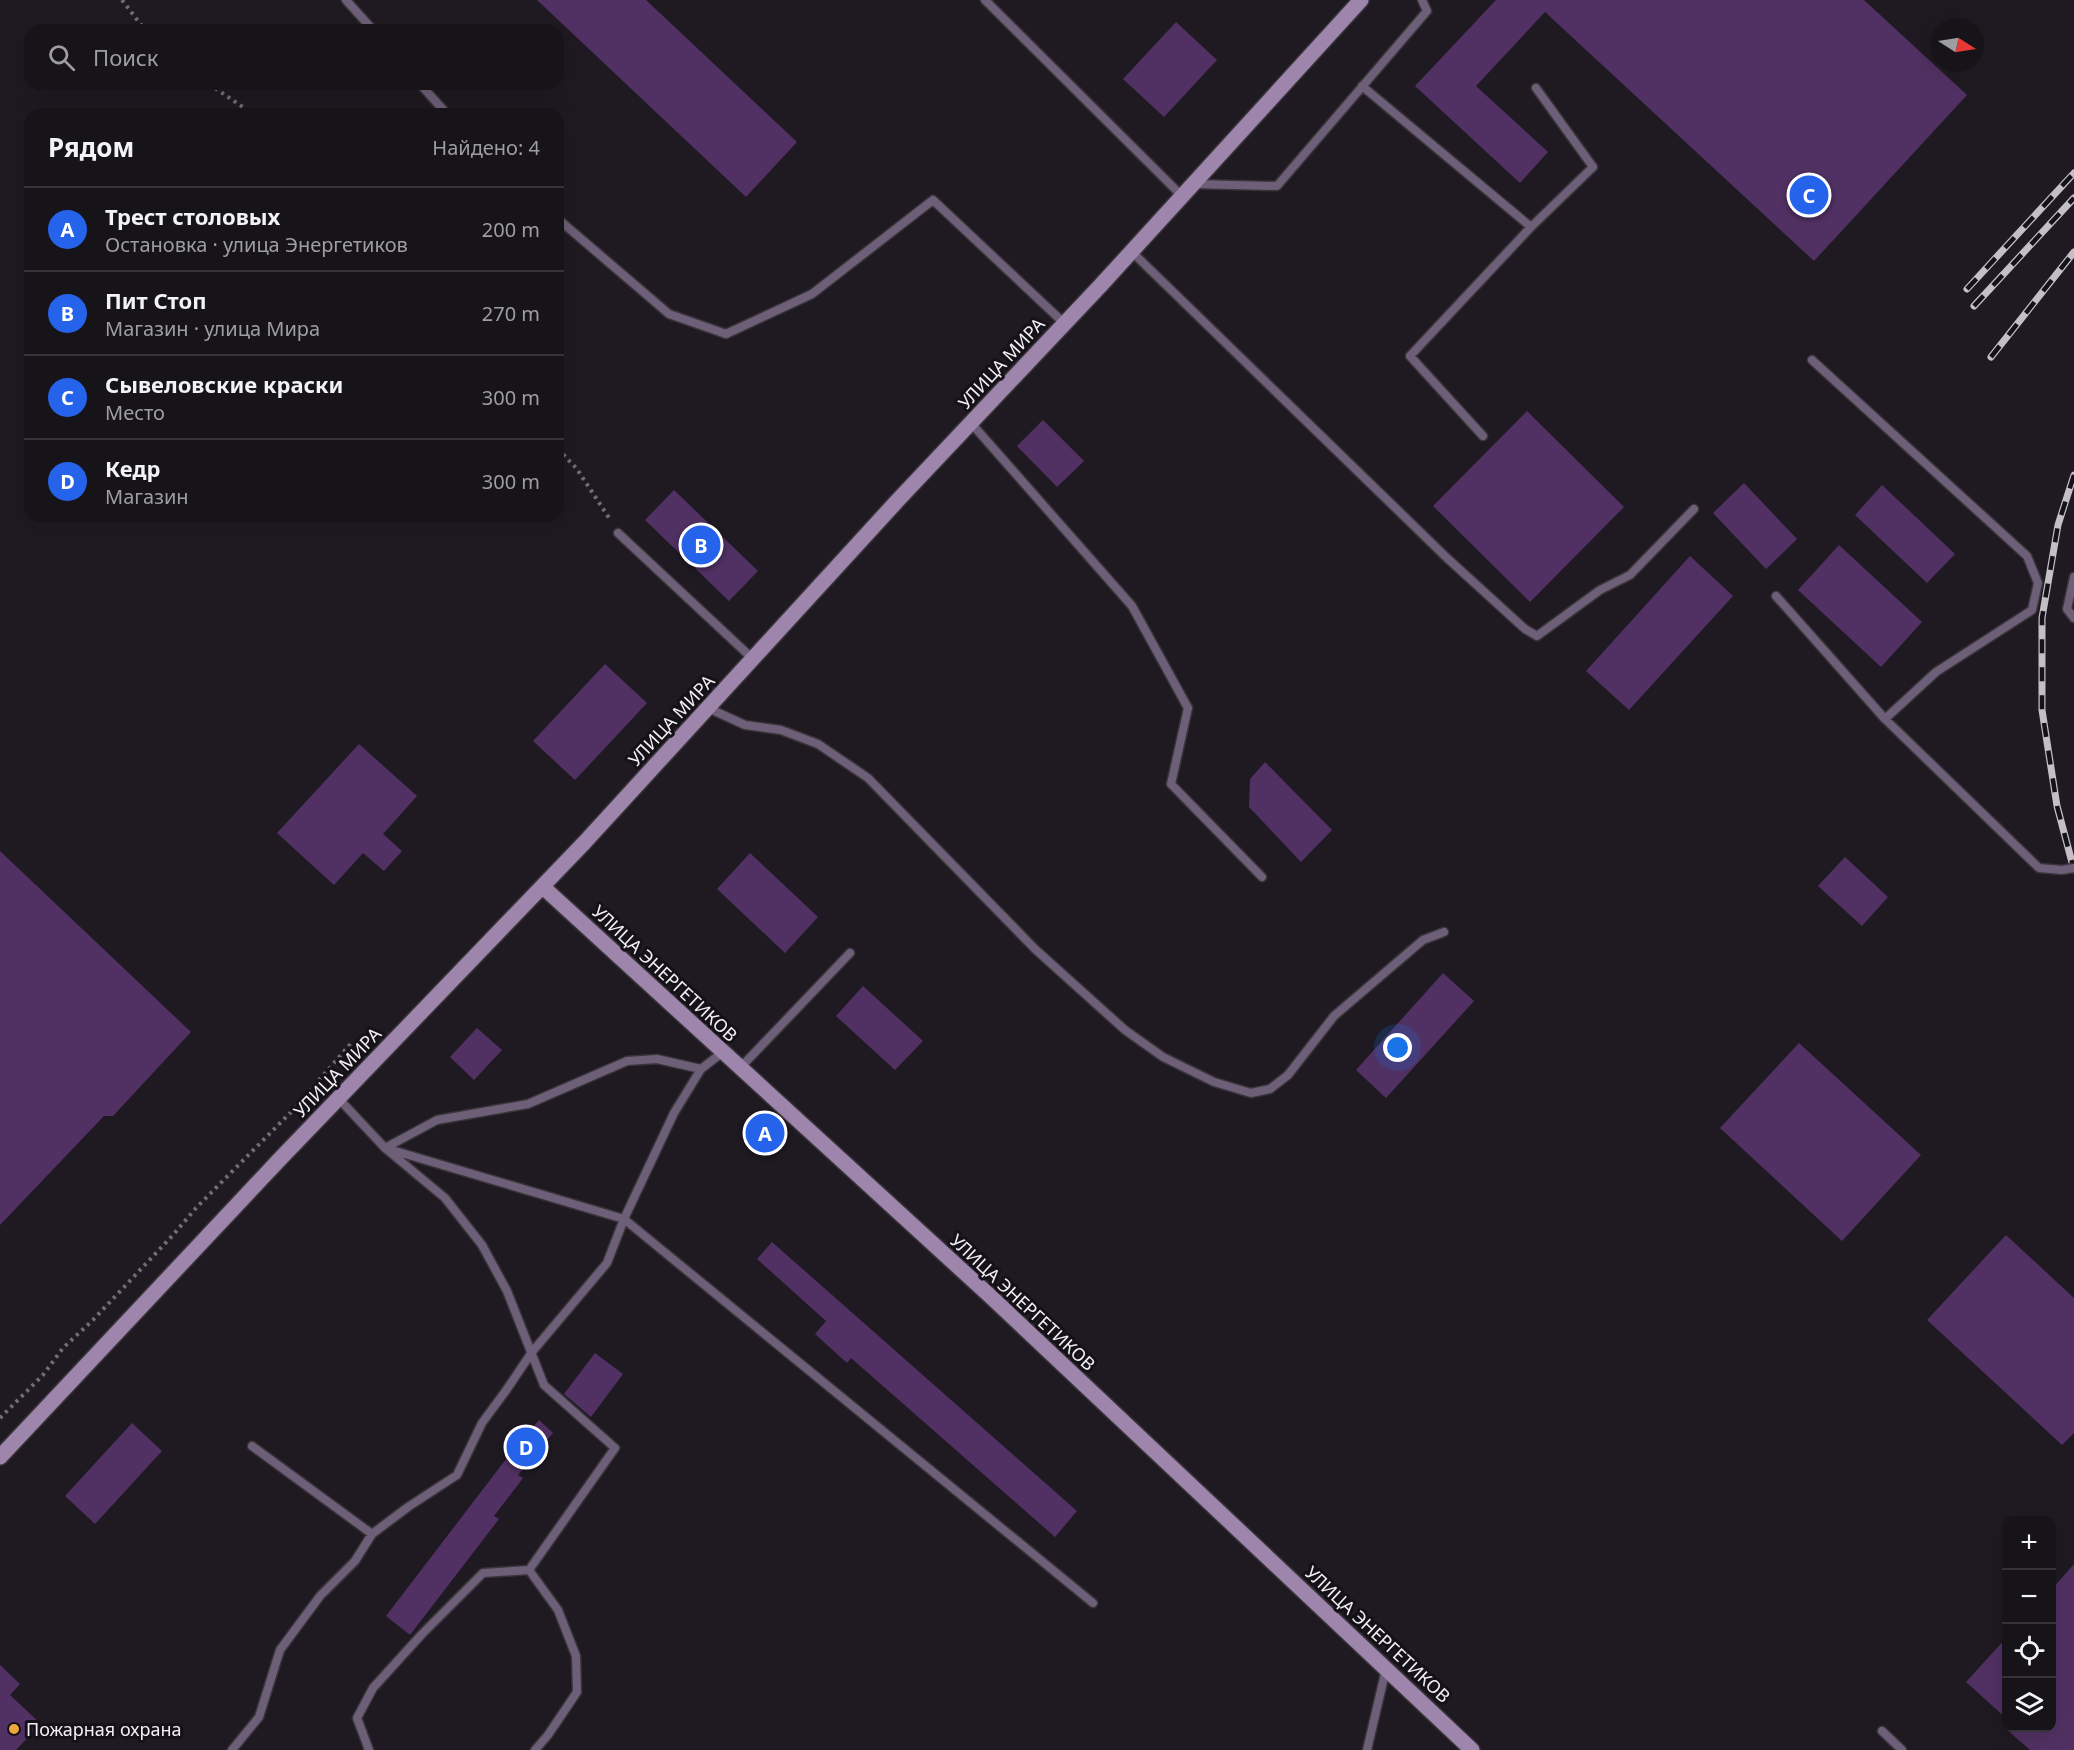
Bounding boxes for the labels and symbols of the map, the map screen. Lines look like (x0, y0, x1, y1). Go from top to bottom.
north arrow (1930, 18, 1984, 72)
pin: C (1790, 172, 1828, 218)
street label: УЛИЦА МИРА (952, 312, 1050, 414)
pin: B (682, 522, 720, 568)
street label: УЛИЦА МИРА (622, 669, 720, 771)
street label: УЛИЦА ЭНЕРГЕТИКОВ (587, 899, 743, 1047)
street label: УЛИЦА МИРА (288, 1021, 386, 1122)
your location (1383, 1033, 1412, 1062)
pin: A (746, 1110, 784, 1156)
street label: УЛИЦА ЭНЕРГЕТИКОВ (945, 1228, 1101, 1376)
pin: D (506, 1424, 546, 1470)
street label: УЛИЦА ЭНЕРГЕТИКОВ (1300, 1560, 1456, 1708)
place label: Пожарная охрана (26, 1717, 181, 1741)
marker: Пожарная охрана (7, 1722, 21, 1736)

